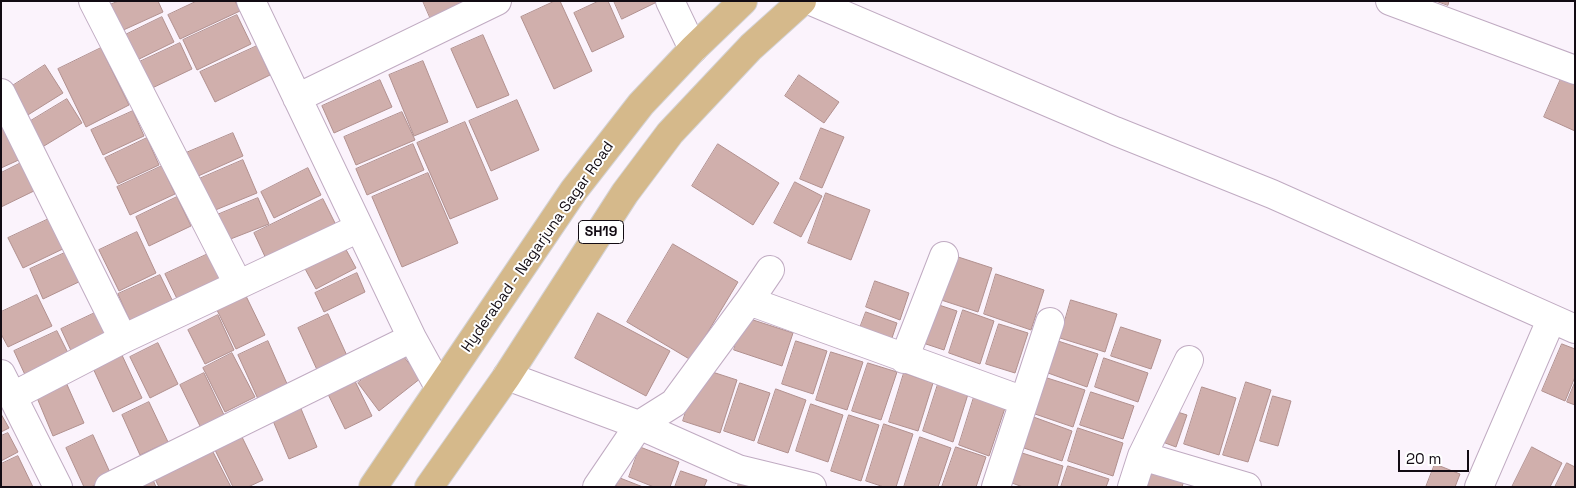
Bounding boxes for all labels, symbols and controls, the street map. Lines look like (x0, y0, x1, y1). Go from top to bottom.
street label: Hyderabad - Nagarjuna Sagar Road (458, 138, 618, 356)
road number: SH19 (578, 220, 624, 243)
scale bar (1401, 440, 1472, 472)
text: 20 m (1406, 449, 1441, 468)

